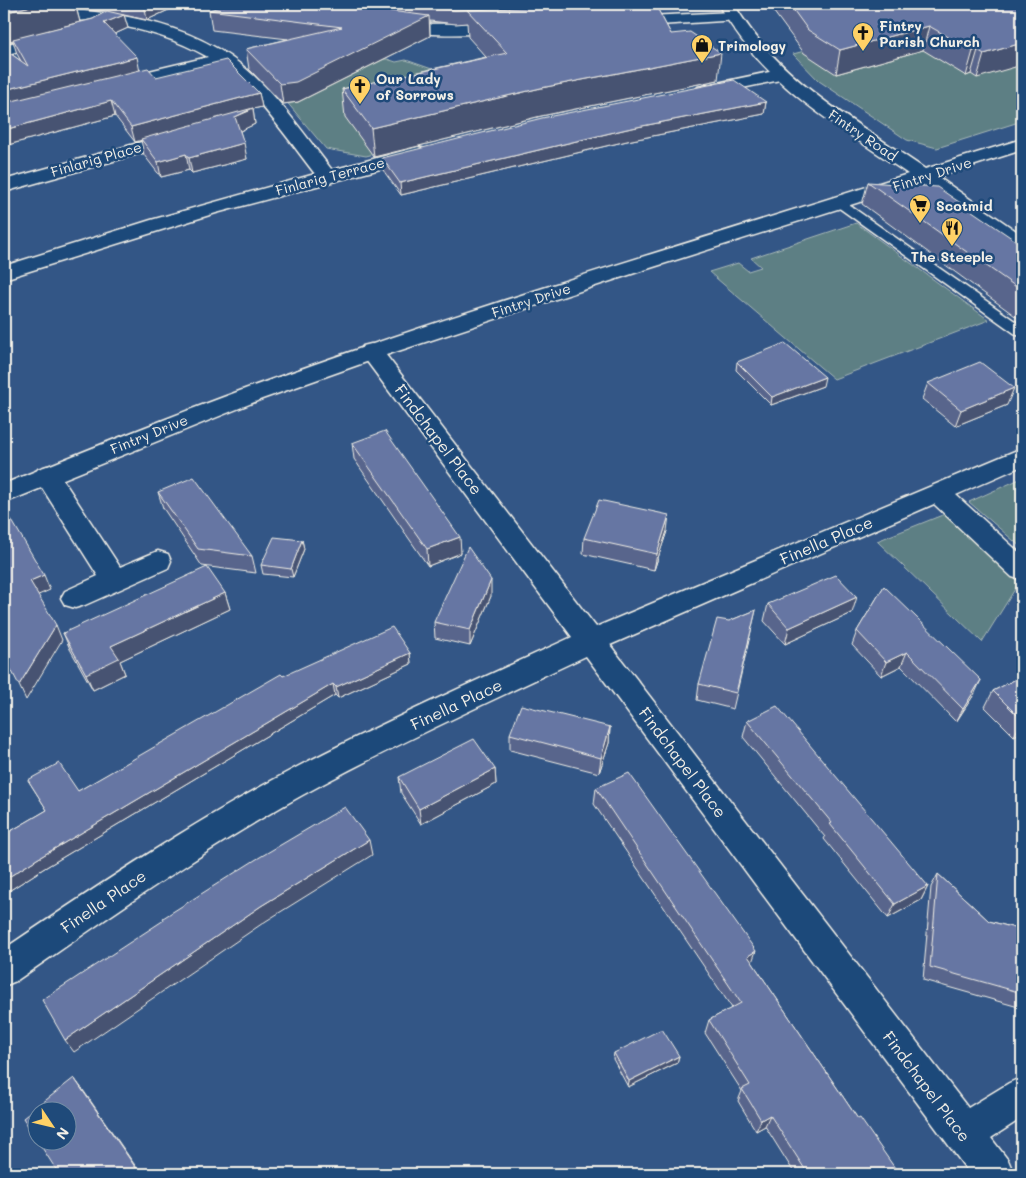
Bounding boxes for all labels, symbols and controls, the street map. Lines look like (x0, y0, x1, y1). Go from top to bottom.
place label: Fintry Parish Church (879, 16, 980, 51)
church icon: Fintry Parish Church (851, 21, 875, 52)
shop icon: Trimology (690, 33, 714, 64)
place label: Trimology (718, 36, 787, 55)
place label: Our Lady of Sorrows (376, 69, 454, 104)
church icon: Our Lady of Sorrows (348, 74, 372, 105)
street label: Fintry Road (825, 105, 901, 165)
street label: Finlarig Place (48, 137, 144, 181)
street label: Finlarig Terrace (273, 152, 387, 200)
street label: Fintry Drive (890, 152, 974, 196)
supermarket icon: Scotmid (908, 193, 932, 224)
place label: Scotmid (936, 196, 993, 215)
restaurant icon: The Steeple (940, 216, 964, 247)
place label: The Steeple (911, 247, 993, 266)
street label: Fintry Drive (489, 278, 573, 322)
street label: Findchapel Place (391, 379, 487, 499)
street label: Fintry Drive (107, 410, 191, 458)
street label: Finella Place (776, 511, 876, 569)
street label: Finella Place (407, 674, 505, 734)
street label: Findchapel Place (635, 702, 731, 822)
street label: Finella Place (56, 865, 150, 937)
street label: Findchapel Place (879, 1026, 975, 1146)
north arrow (28, 1100, 78, 1150)
text: N (52, 1124, 74, 1144)

